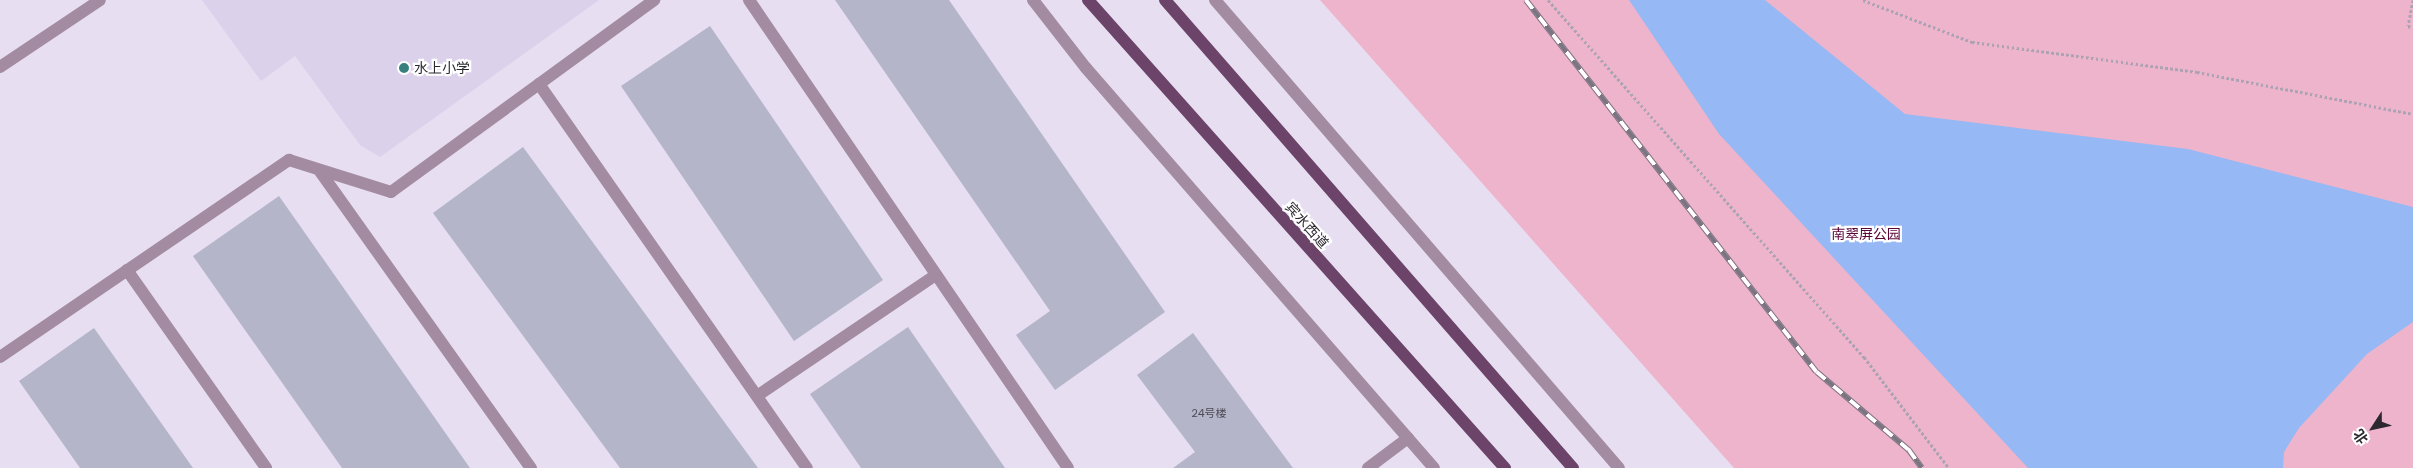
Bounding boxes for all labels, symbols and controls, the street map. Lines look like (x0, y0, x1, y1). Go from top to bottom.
place label: 水上小学 (414, 60, 470, 76)
marker: 水上小学 (398, 62, 410, 74)
street label: 宾水西道 (1282, 199, 1332, 251)
park label: 南翠屏公园 (1831, 226, 1901, 242)
north arrow (2348, 403, 2398, 453)
house number: 24号楼 (1191, 406, 1227, 420)
text: 北 (2349, 425, 2373, 448)

